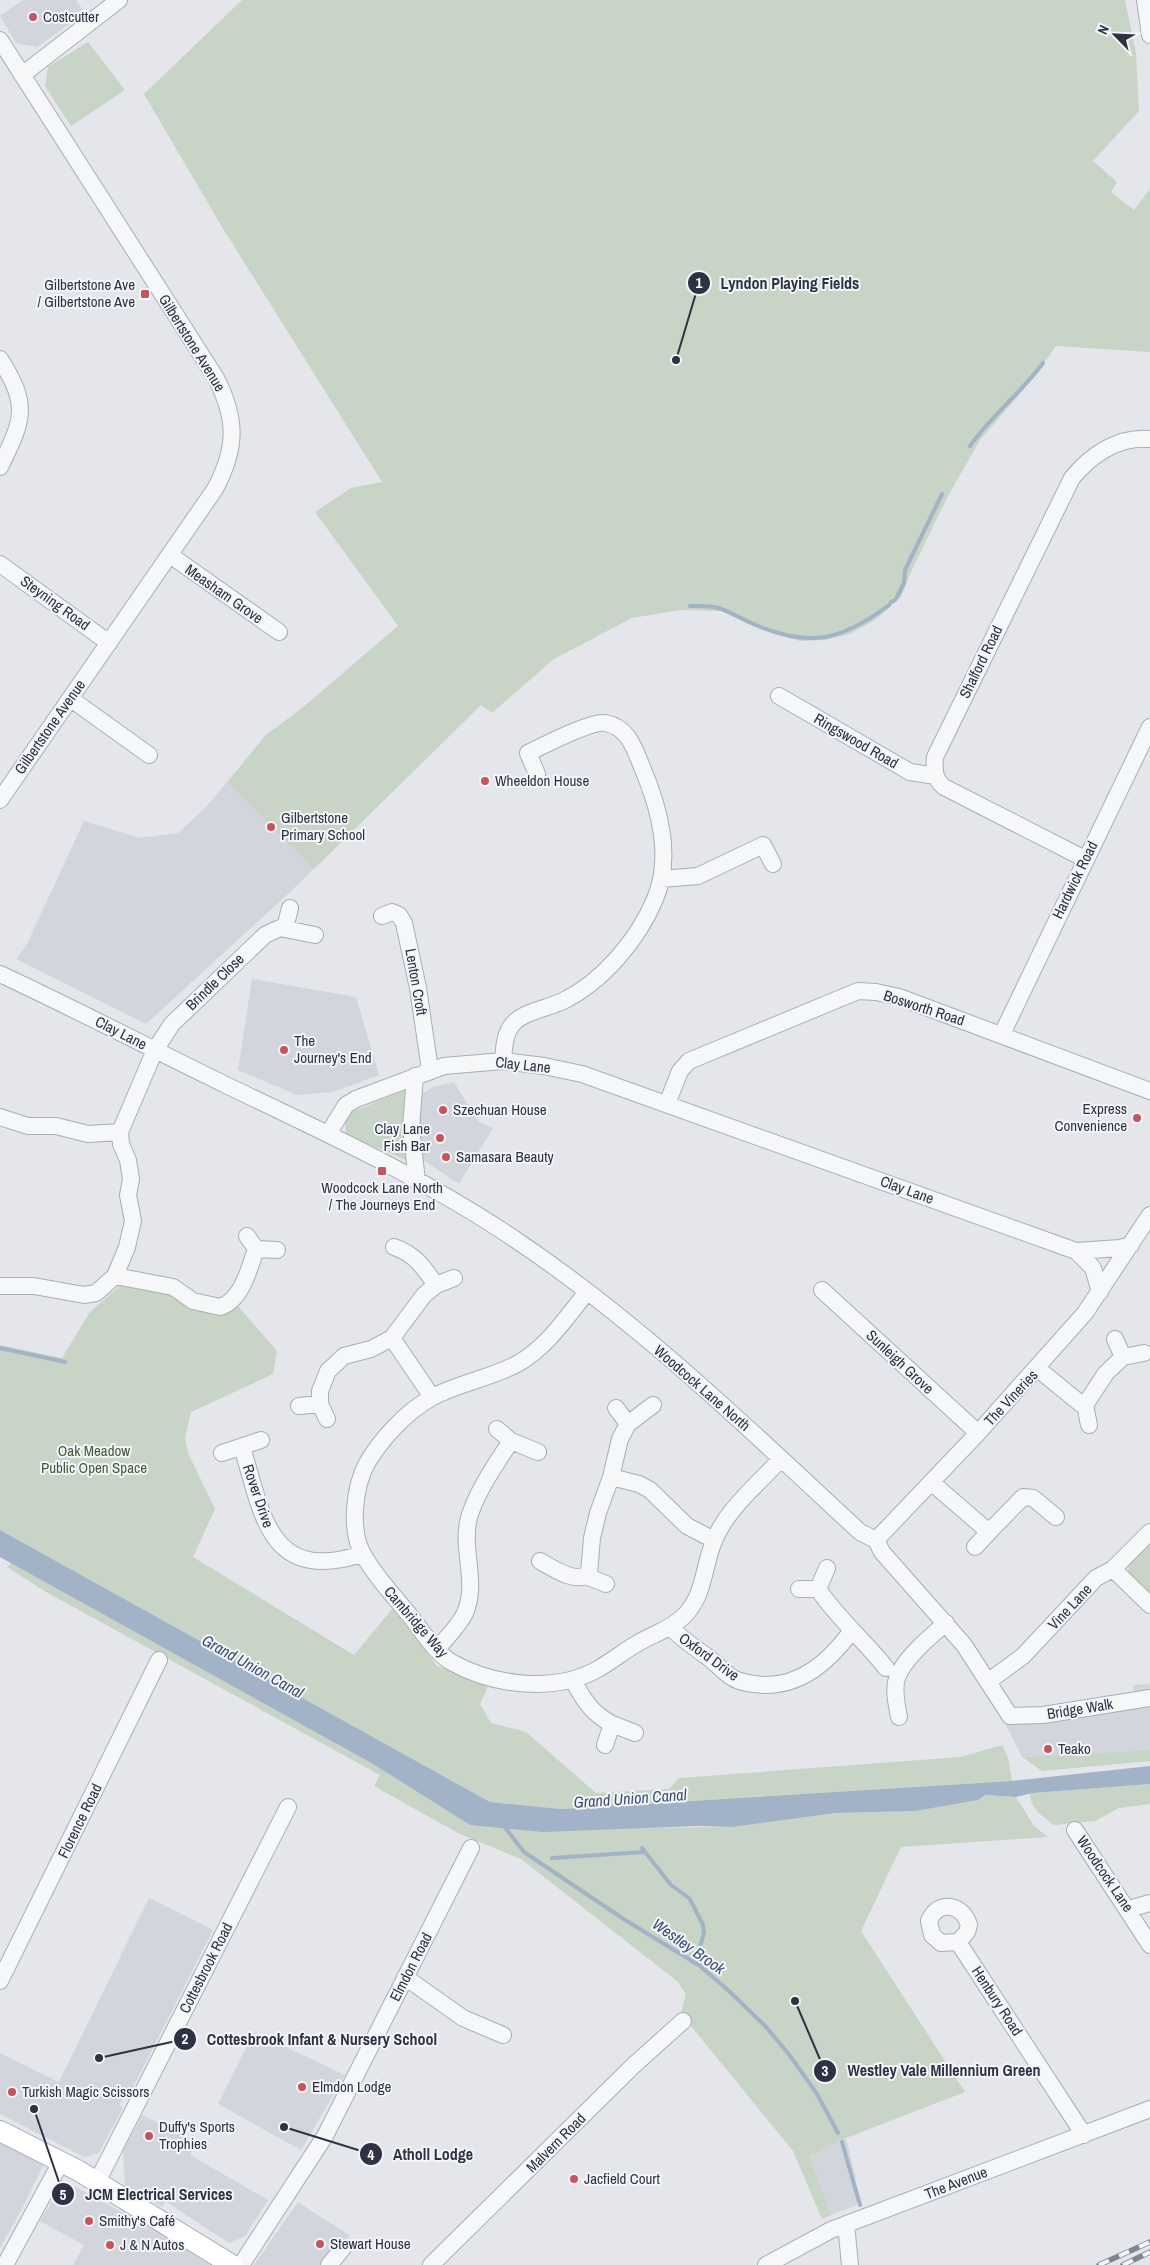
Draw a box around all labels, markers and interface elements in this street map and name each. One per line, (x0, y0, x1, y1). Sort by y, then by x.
place label: Costcutter (43, 6, 99, 27)
north arrow (1090, 10, 1140, 60)
marker: Costcutter (27, 11, 39, 23)
text: N (1093, 22, 1113, 37)
callout: Lyndon Playing Fields (686, 268, 870, 299)
text: 1 (696, 272, 703, 293)
text: Lyndon Playing Fields (721, 272, 859, 294)
place label: Gilbertstone Ave / Gilbertstone Ave (37, 274, 135, 312)
marker: Gilbertstone Ave / Gilbertstone Ave (139, 288, 151, 300)
street label: Gilbertstone Avenue (154, 290, 231, 396)
street label: Measham Grove (181, 559, 268, 628)
street label: Steyning Road (16, 570, 94, 635)
street label: Shalford Road (954, 622, 1007, 702)
street label: Gilbertstone Avenue (9, 675, 90, 778)
street label: Ringswood Road (810, 708, 902, 773)
place label: Wheeldon House (495, 770, 590, 791)
marker: Wheeldon House (479, 775, 491, 787)
place label: Gilbertstone Primary School (281, 807, 365, 845)
marker: Gilbertstone Primary School (265, 821, 277, 833)
street label: Hardwick Road (1047, 837, 1102, 922)
street label: Lenton Croft (400, 947, 433, 1018)
street label: Brindle Close (181, 948, 249, 1015)
street label: Bosworth Road (881, 985, 967, 1031)
street label: Clay Lane (92, 1011, 151, 1055)
place label: The Journey's End (294, 1030, 372, 1068)
marker: The Journey's End (278, 1044, 290, 1056)
street label: Clay Lane (494, 1051, 552, 1078)
place label: Express Convenience (1055, 1098, 1127, 1136)
place label: Szechuan House (453, 1099, 547, 1120)
marker: Szechuan House (437, 1104, 449, 1116)
marker: Express Convenience (1131, 1112, 1143, 1124)
place label: Clay Lane Fish Bar (375, 1118, 430, 1156)
marker: Clay Lane Fish Bar (434, 1132, 446, 1144)
place label: Samasara Beauty (456, 1146, 555, 1167)
marker: Samasara Beauty (440, 1151, 452, 1163)
marker: Woodcock Lane North / The Journeys End (376, 1165, 388, 1177)
street label: Clay Lane (878, 1170, 937, 1209)
place label: Woodcock Lane North / The Journeys End (321, 1177, 443, 1215)
street label: Sunleigh Grove (862, 1325, 939, 1399)
street label: Woodcock Lane North (650, 1340, 755, 1435)
street label: The Vineries (979, 1365, 1042, 1430)
park label: Oak Meadow Public Open Space (41, 1440, 147, 1478)
street label: Rover Drive (238, 1461, 279, 1530)
street label: Vine Lane (1043, 1579, 1096, 1634)
street label: Cambridge Way (379, 1581, 454, 1663)
street label: Oxford Drive (675, 1628, 744, 1686)
water label: Grand Union Canal (198, 1629, 309, 1704)
street label: Bridge Walk (1045, 1693, 1115, 1724)
place label: Teako (1058, 1738, 1091, 1759)
marker: Teako (1042, 1743, 1054, 1755)
street label: Florence Road (52, 1780, 107, 1862)
water label: Grand Union Canal (573, 1783, 688, 1813)
street label: Woodcock Lane (1072, 1831, 1139, 1916)
water label: Westley Brook (648, 1913, 730, 1979)
street label: Cottesbrook Road (174, 1919, 237, 2017)
street label: Elmdon Road (384, 1929, 437, 2005)
street label: Henbury Road (967, 1962, 1028, 2040)
callout: Cottesbrook Infant & Nursery School (172, 2024, 447, 2055)
text: 2 (182, 2028, 189, 2049)
text: Cottesbrook Infant & Nursery School (207, 2028, 437, 2050)
callout: Westley Vale Millennium Green (813, 2055, 1051, 2086)
text: Westley Vale Millennium Green (847, 2059, 1041, 2081)
text: 3 (822, 2060, 829, 2081)
place label: Elmdon Lodge (312, 2076, 391, 2097)
place label: Turkish Magic Scissors (22, 2081, 149, 2102)
marker: Elmdon Lodge (296, 2081, 308, 2093)
marker: Turkish Magic Scissors (6, 2086, 18, 2098)
street label: Malvern Road (521, 2108, 590, 2177)
place label: Duffy's Sports Trophies (159, 2116, 235, 2154)
marker: Duffy's Sports Trophies (143, 2130, 155, 2142)
callout: Atholl Lodge (358, 2139, 483, 2170)
text: Atholl Lodge (393, 2143, 473, 2165)
text: 4 (368, 2144, 375, 2165)
street label: The Avenue (922, 2161, 990, 2204)
place label: Jacfield Court (584, 2168, 660, 2189)
marker: Jacfield Court (568, 2173, 580, 2185)
callout: JCM Electrical Services (51, 2179, 243, 2210)
text: JCM Electrical Services (85, 2183, 233, 2205)
text: 5 (60, 2184, 67, 2205)
place label: Smithy's Café (99, 2210, 175, 2231)
marker: Smithy's Café (83, 2215, 95, 2227)
place label: Stewart House (330, 2233, 411, 2254)
place label: J & N Autos (120, 2234, 184, 2255)
marker: Stewart House (314, 2238, 326, 2250)
marker: J & N Autos (104, 2239, 116, 2251)

